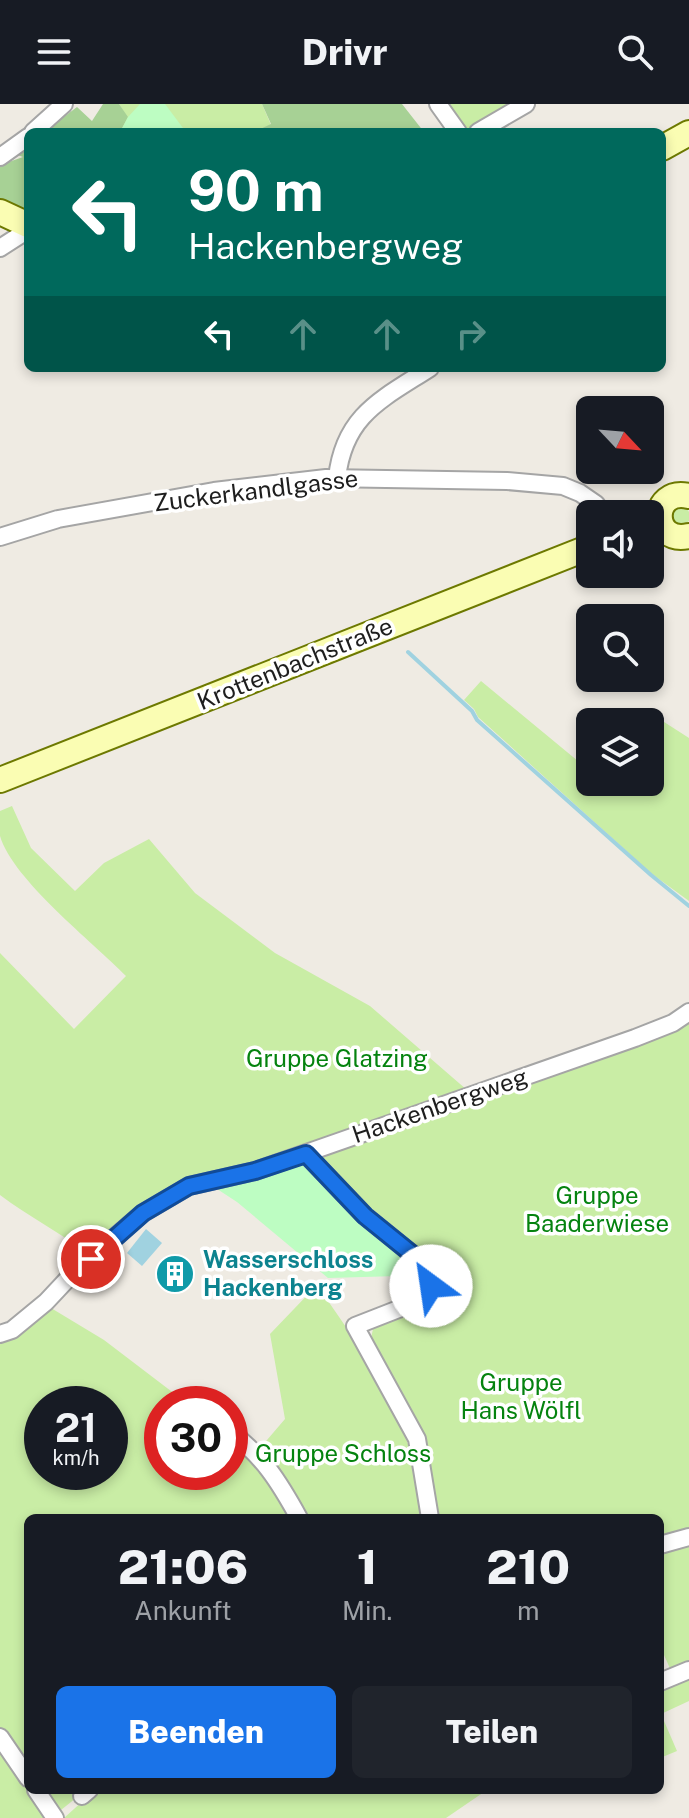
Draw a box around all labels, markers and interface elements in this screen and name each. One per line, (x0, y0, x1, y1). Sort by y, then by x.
icon: menu (32, 30, 76, 74)
icon: search (613, 30, 657, 74)
text: Drivr (302, 31, 387, 73)
text: 90 m (188, 158, 324, 224)
icon: left (56, 160, 160, 264)
text: Hackenbergweg (188, 225, 463, 267)
icon: left (197, 312, 241, 356)
icon: ahead (281, 312, 325, 356)
icon: ahead (365, 312, 409, 356)
icon: right (449, 312, 493, 356)
north arrow (576, 396, 664, 484)
map controls (576, 396, 664, 796)
street label: Zuckerkandlgasse (152, 464, 360, 516)
button: sound (576, 500, 664, 588)
button: search (576, 604, 664, 692)
street label: Krottenbachstraße (193, 611, 396, 715)
button: layers (576, 708, 664, 796)
park label: Gruppe Glatzing (246, 1044, 428, 1072)
street label: Hackenbergweg (348, 1062, 531, 1148)
park label: Gruppe Baaderwiese (525, 1181, 669, 1237)
pin (57, 1225, 125, 1293)
icon: arrive (69, 1237, 113, 1281)
position arrow (389, 1244, 473, 1328)
place label: Wasserschloss Hackenberg (203, 1245, 373, 1301)
building icon: Wasserschloss Hackenberg (154, 1253, 196, 1295)
park label: Gruppe Hans Wölfl (460, 1368, 582, 1424)
speed limit sign: 30 (144, 1386, 248, 1490)
text: 21 (55, 1404, 97, 1451)
park label: Gruppe Schloss (255, 1439, 431, 1467)
text: km/h (52, 1446, 100, 1470)
text: 21:06 (118, 1538, 248, 1595)
text: 1 (357, 1538, 378, 1595)
text: 210 (486, 1538, 570, 1595)
text: Ankunft (134, 1595, 232, 1626)
text: Min. (342, 1595, 392, 1626)
text: m (517, 1595, 539, 1626)
button: Beenden (56, 1686, 336, 1778)
button: Teilen (352, 1686, 632, 1778)

